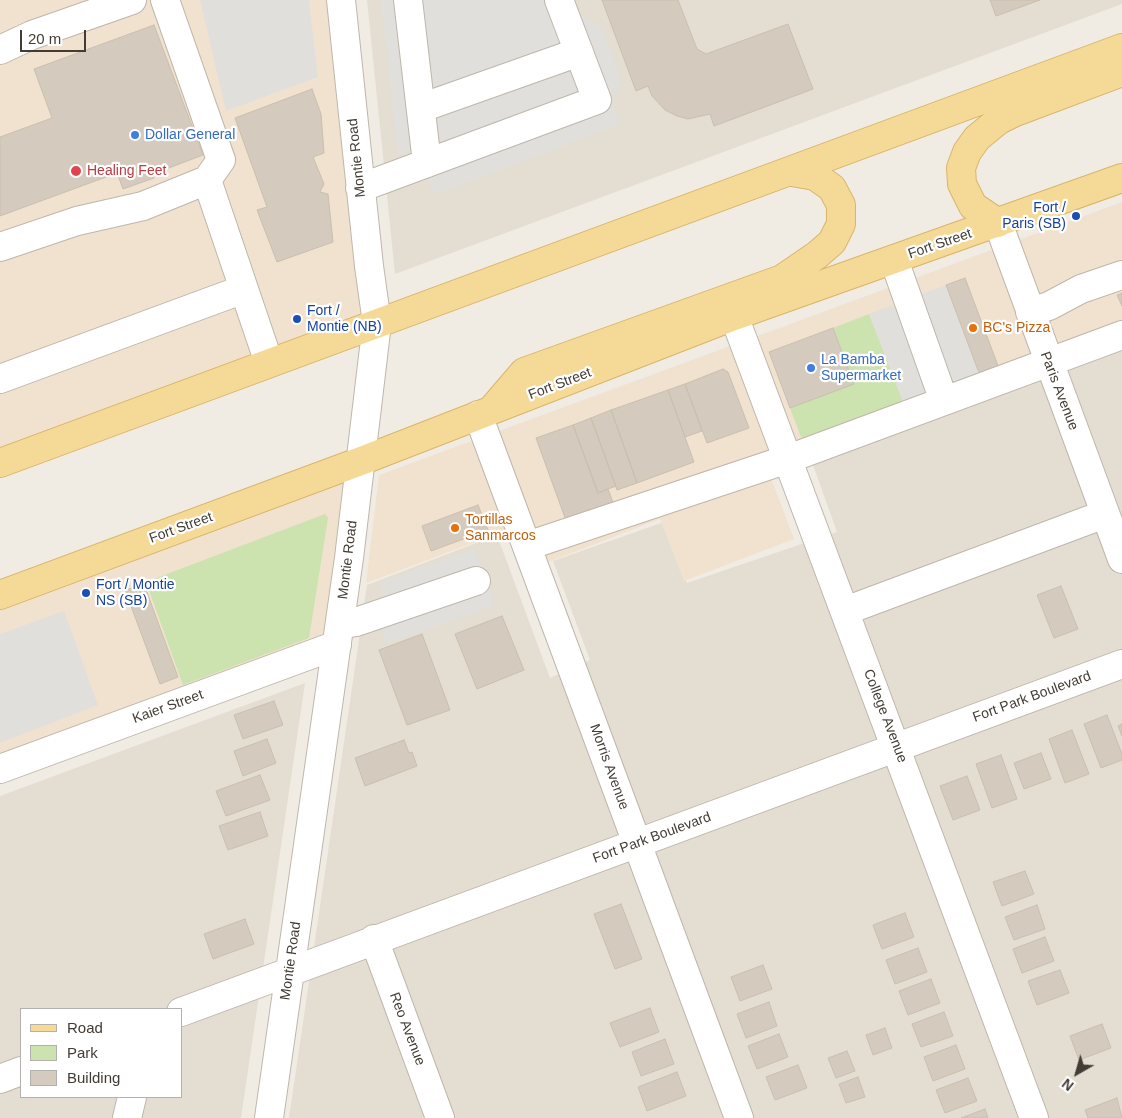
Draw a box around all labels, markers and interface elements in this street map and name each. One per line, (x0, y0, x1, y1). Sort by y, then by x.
scale bar (22, 20, 89, 52)
text: 20 m (28, 30, 61, 47)
street label: Montie Road (344, 118, 370, 198)
place label: Dollar General (145, 127, 235, 143)
marker: Dollar General (129, 129, 141, 141)
place label: Healing Feet (87, 163, 166, 179)
marker: Healing Feet (69, 164, 83, 178)
place label: Fort / Paris (SB) (1002, 200, 1066, 232)
marker: Fort / Paris (SB) (1070, 210, 1082, 222)
street label: Fort Street (906, 225, 974, 263)
place label: Fort / Montie (NB) (307, 303, 382, 336)
marker: Fort / Montie (NB) (291, 313, 303, 325)
place label: BC's Pizza (983, 320, 1050, 336)
marker: BC's Pizza (967, 322, 979, 334)
street label: Paris Avenue (1036, 349, 1082, 433)
place label: La Bamba Supermarket (821, 352, 901, 384)
marker: La Bamba Supermarket (805, 362, 817, 374)
street label: Fort Street (526, 364, 594, 404)
street label: Fort Street (147, 509, 215, 547)
place label: Tortillas Sanmarcos (465, 512, 536, 544)
street label: Montie Road (335, 520, 361, 600)
marker: Tortillas Sanmarcos (449, 522, 461, 534)
place label: Fort / Montie NS (SB) (96, 577, 175, 610)
marker: Fort / Montie NS (SB) (80, 587, 92, 599)
street label: College Avenue (859, 667, 911, 765)
street label: Fort Park Boulevard (971, 668, 1093, 726)
street label: Kaier Street (130, 686, 206, 728)
street label: Morris Avenue (586, 722, 632, 812)
street label: Fort Park Boulevard (591, 809, 713, 867)
street label: Montie Road (277, 921, 305, 1001)
street label: Reo Avenue (385, 990, 429, 1068)
legend (20, 1008, 182, 1098)
text: Road (67, 1019, 103, 1036)
text: Park (67, 1044, 98, 1061)
north arrow (1052, 1048, 1102, 1098)
text: Building (67, 1069, 120, 1086)
text: N (1059, 1075, 1077, 1094)

